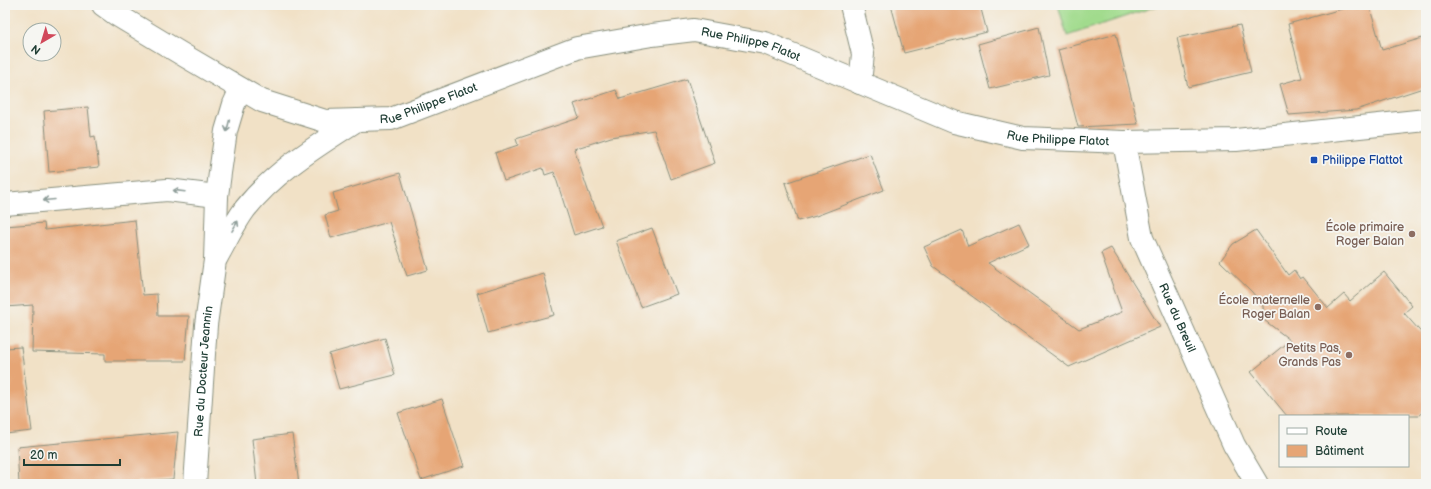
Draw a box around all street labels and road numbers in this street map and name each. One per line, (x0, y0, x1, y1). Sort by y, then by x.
street label: Rue Philippe Flatot (700, 24, 803, 65)
street label: Rue Philippe Flatot (380, 79, 479, 127)
street label: Rue Philippe Flatot (1005, 127, 1110, 149)
street label: Rue du Breuil (1156, 281, 1199, 355)
street label: Rue du Docteur Jeannin (191, 305, 216, 437)

